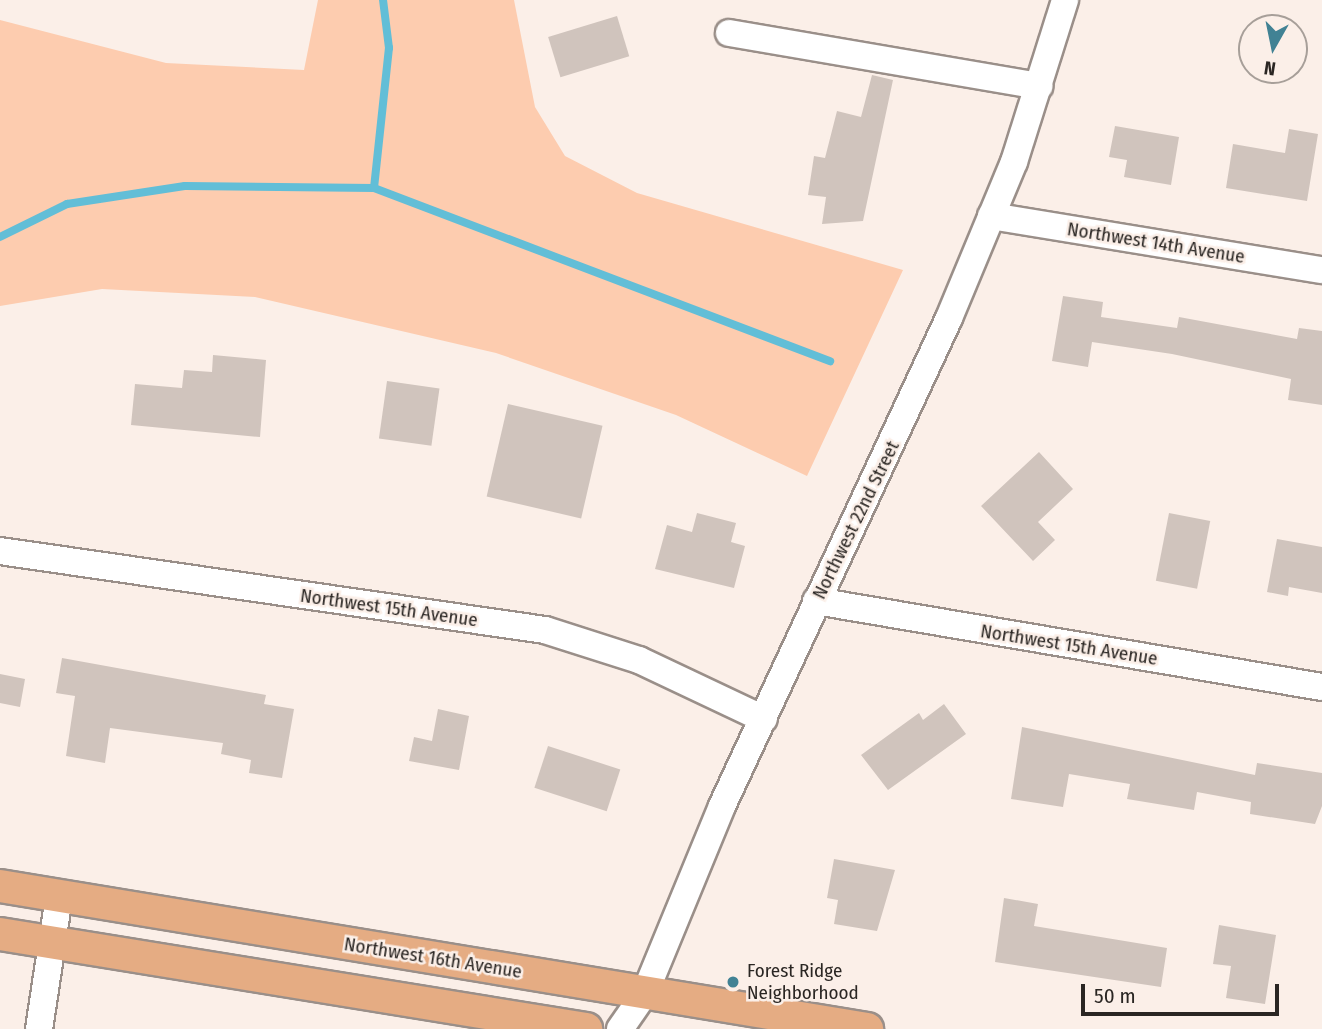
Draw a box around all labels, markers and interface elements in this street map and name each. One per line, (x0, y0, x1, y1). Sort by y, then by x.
north arrow (1238, 14, 1308, 84)
text: N (1263, 56, 1277, 81)
street label: Northwest 14th Avenue (1066, 218, 1246, 268)
street label: Northwest 22nd Street (808, 437, 904, 603)
street label: Northwest 15th Avenue (299, 584, 479, 632)
street label: Northwest 15th Avenue (979, 620, 1159, 670)
street label: Northwest 16th Avenue (343, 933, 523, 983)
place label: Forest Ridge Neighborhood (747, 960, 859, 1004)
scale bar (1084, 970, 1282, 1014)
marker: Forest Ridge Neighborhood (725, 974, 741, 990)
text: 50 m (1094, 983, 1136, 1009)

